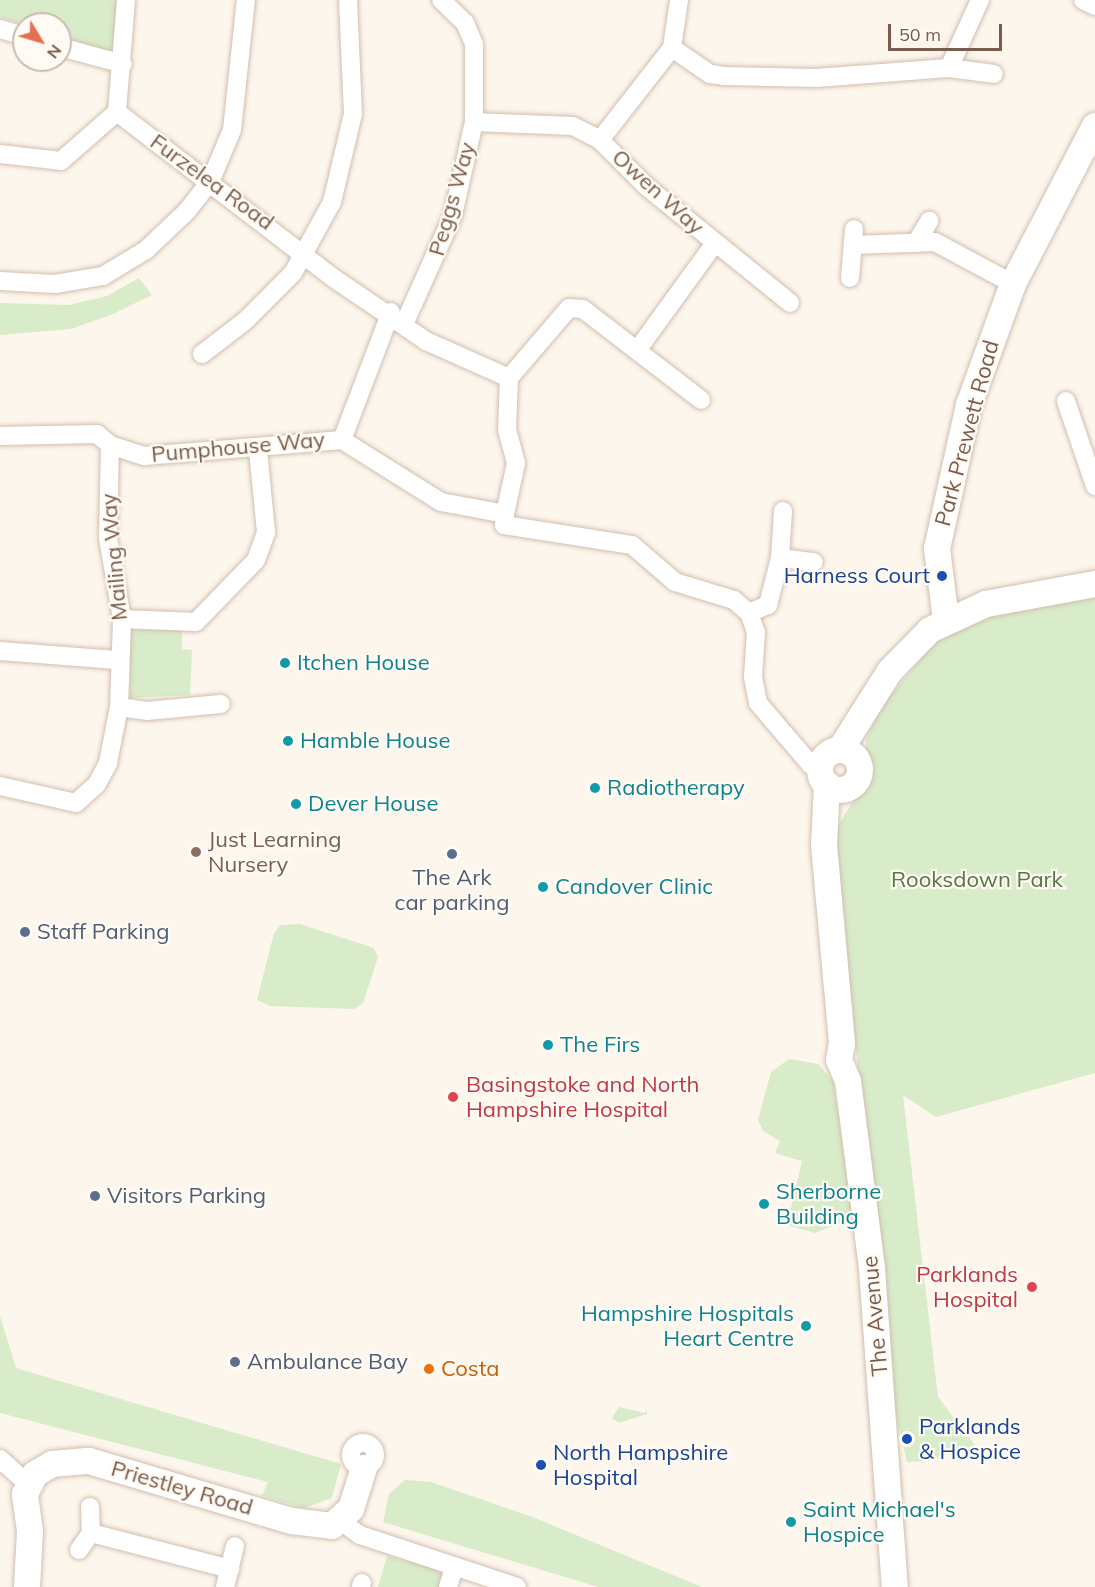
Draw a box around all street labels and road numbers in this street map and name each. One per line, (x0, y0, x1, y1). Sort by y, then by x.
street label: Furzelea Road (145, 128, 279, 236)
street label: Peggs Way (423, 139, 481, 259)
street label: Owen Way (607, 144, 709, 240)
street label: Park Prewett Road (929, 337, 1005, 529)
street label: Pumphouse Way (150, 426, 326, 468)
street label: Mailing Way (95, 492, 133, 622)
street label: The Avenue (857, 1255, 893, 1377)
street label: Priestley Road (108, 1455, 256, 1521)

